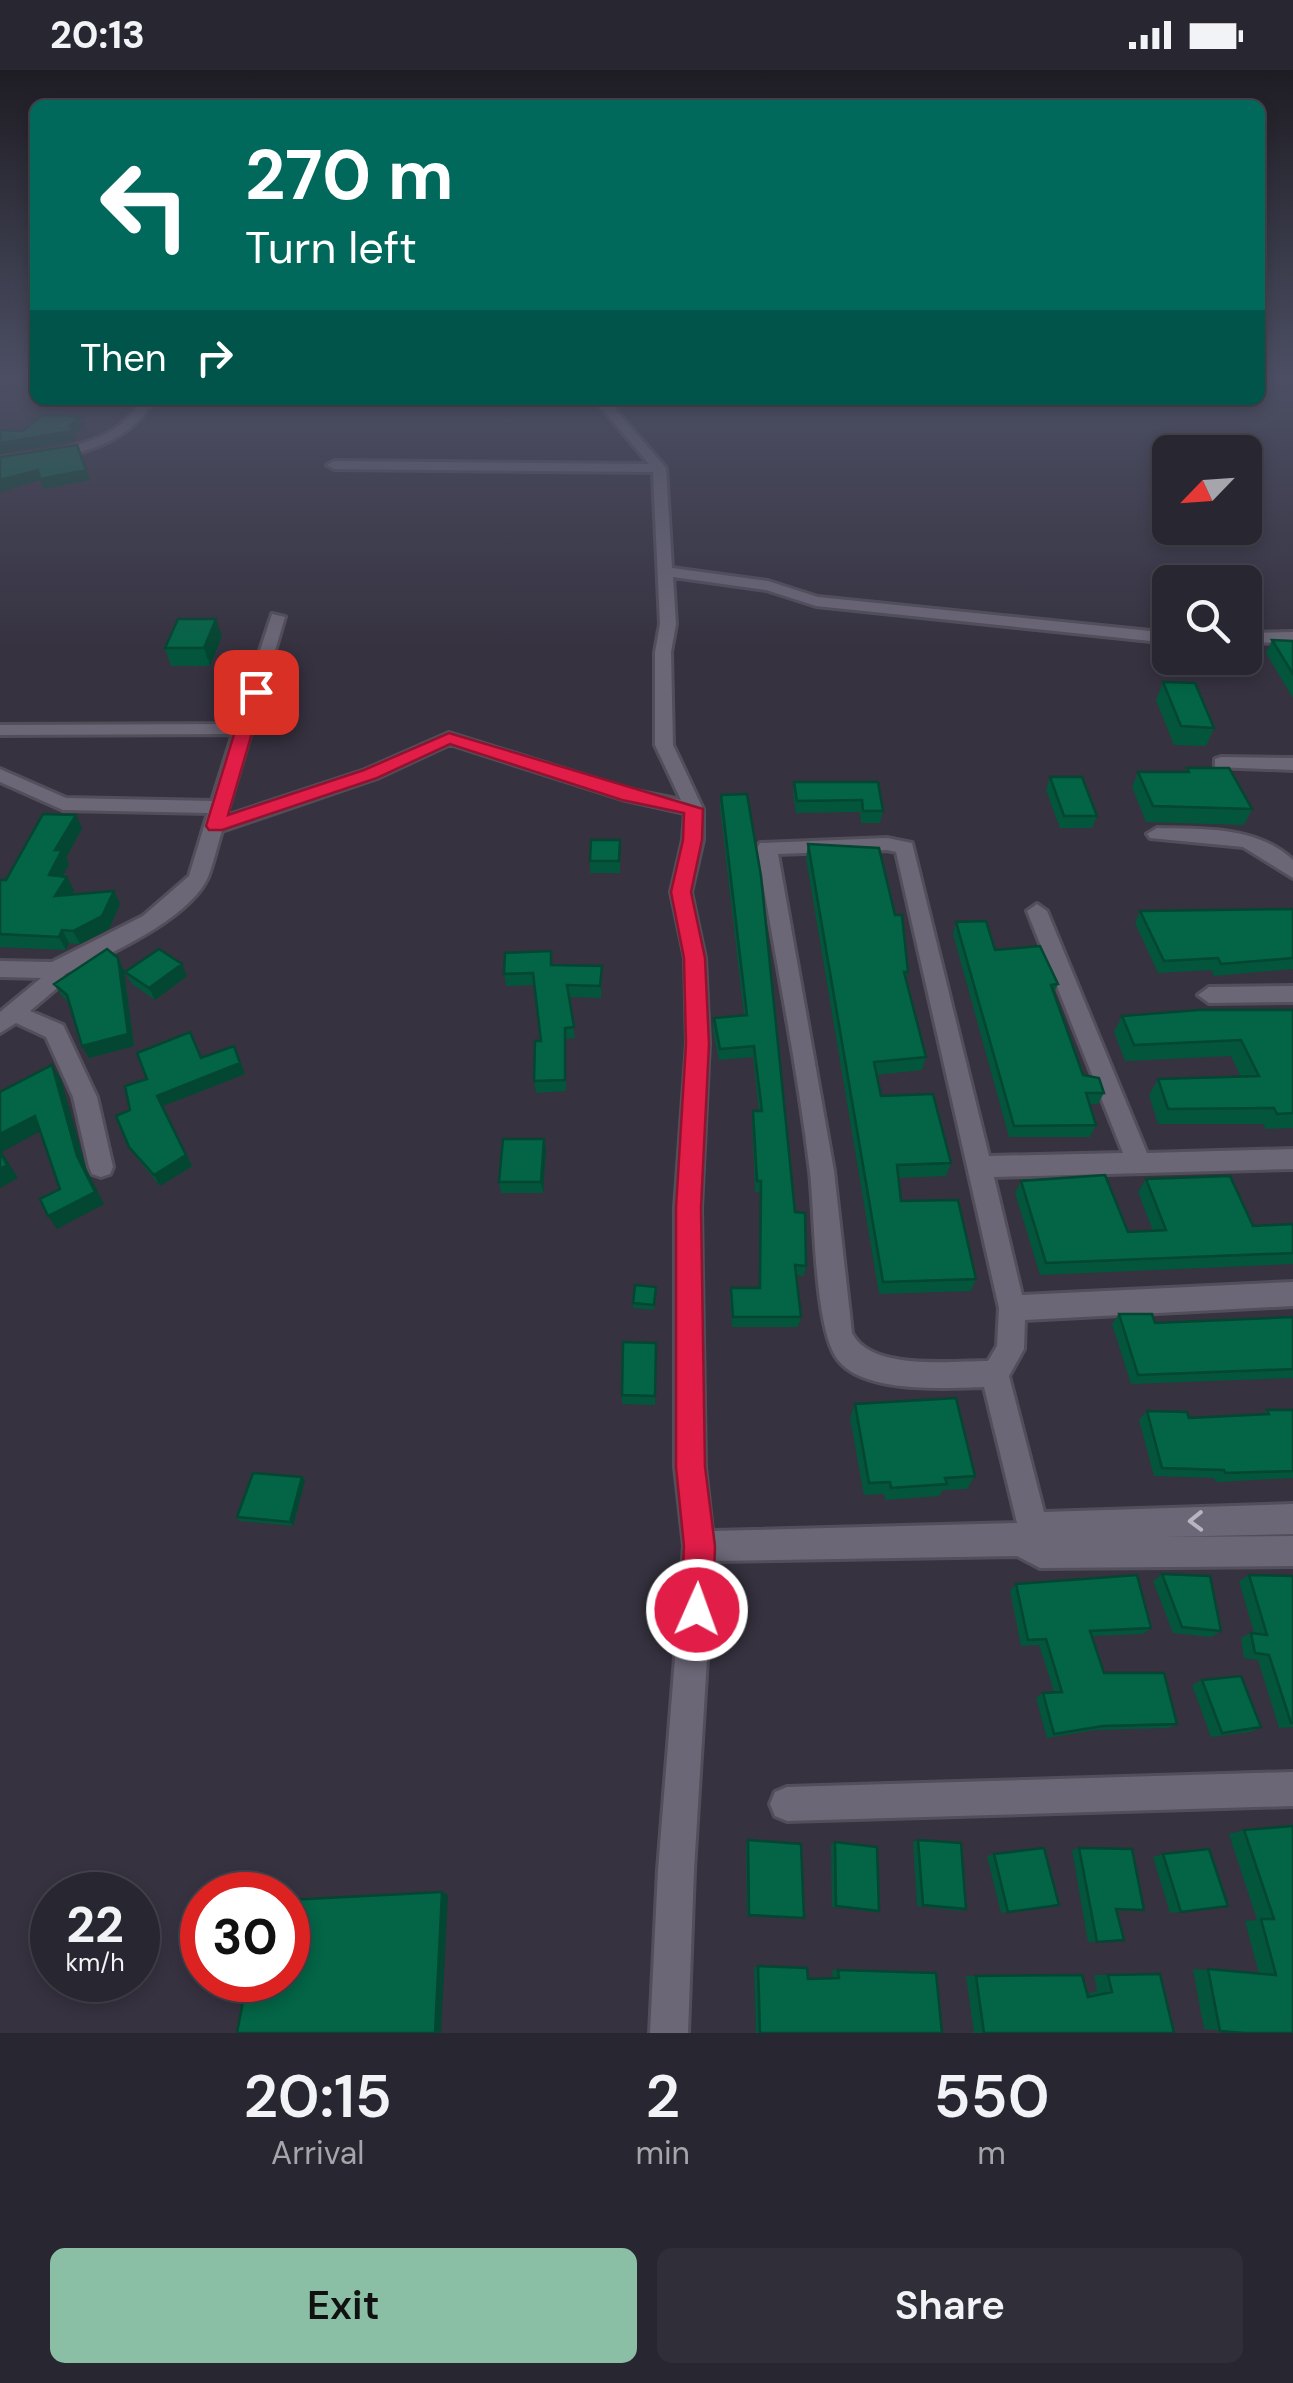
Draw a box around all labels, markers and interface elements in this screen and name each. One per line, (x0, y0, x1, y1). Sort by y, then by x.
text: 20:13 (50, 10, 145, 60)
text: 270 m (245, 130, 454, 221)
icon: left (80, 140, 210, 270)
text: Turn left (245, 218, 417, 277)
icon: right (187, 330, 242, 385)
text: Then (80, 333, 167, 383)
north arrow (1152, 435, 1262, 545)
map controls (1152, 435, 1262, 675)
button: search (1152, 565, 1262, 675)
pin (214, 650, 299, 735)
icon: arrive (229, 665, 284, 720)
one-way arrow (1187, 1510, 1202, 1532)
position arrow (645, 1558, 749, 1662)
speed limit sign: 30 (180, 1872, 310, 2002)
text: 22 (66, 1892, 124, 1958)
text: km/h (65, 1946, 125, 1979)
text: 20:15 (243, 2057, 392, 2136)
text: 2 (645, 2057, 680, 2136)
text: 550 (933, 2057, 1050, 2136)
text: Arrival (271, 2132, 364, 2174)
text: min (635, 2132, 690, 2174)
text: m (977, 2132, 1006, 2174)
button: Exit (50, 2248, 637, 2363)
button: Share (657, 2248, 1243, 2363)

